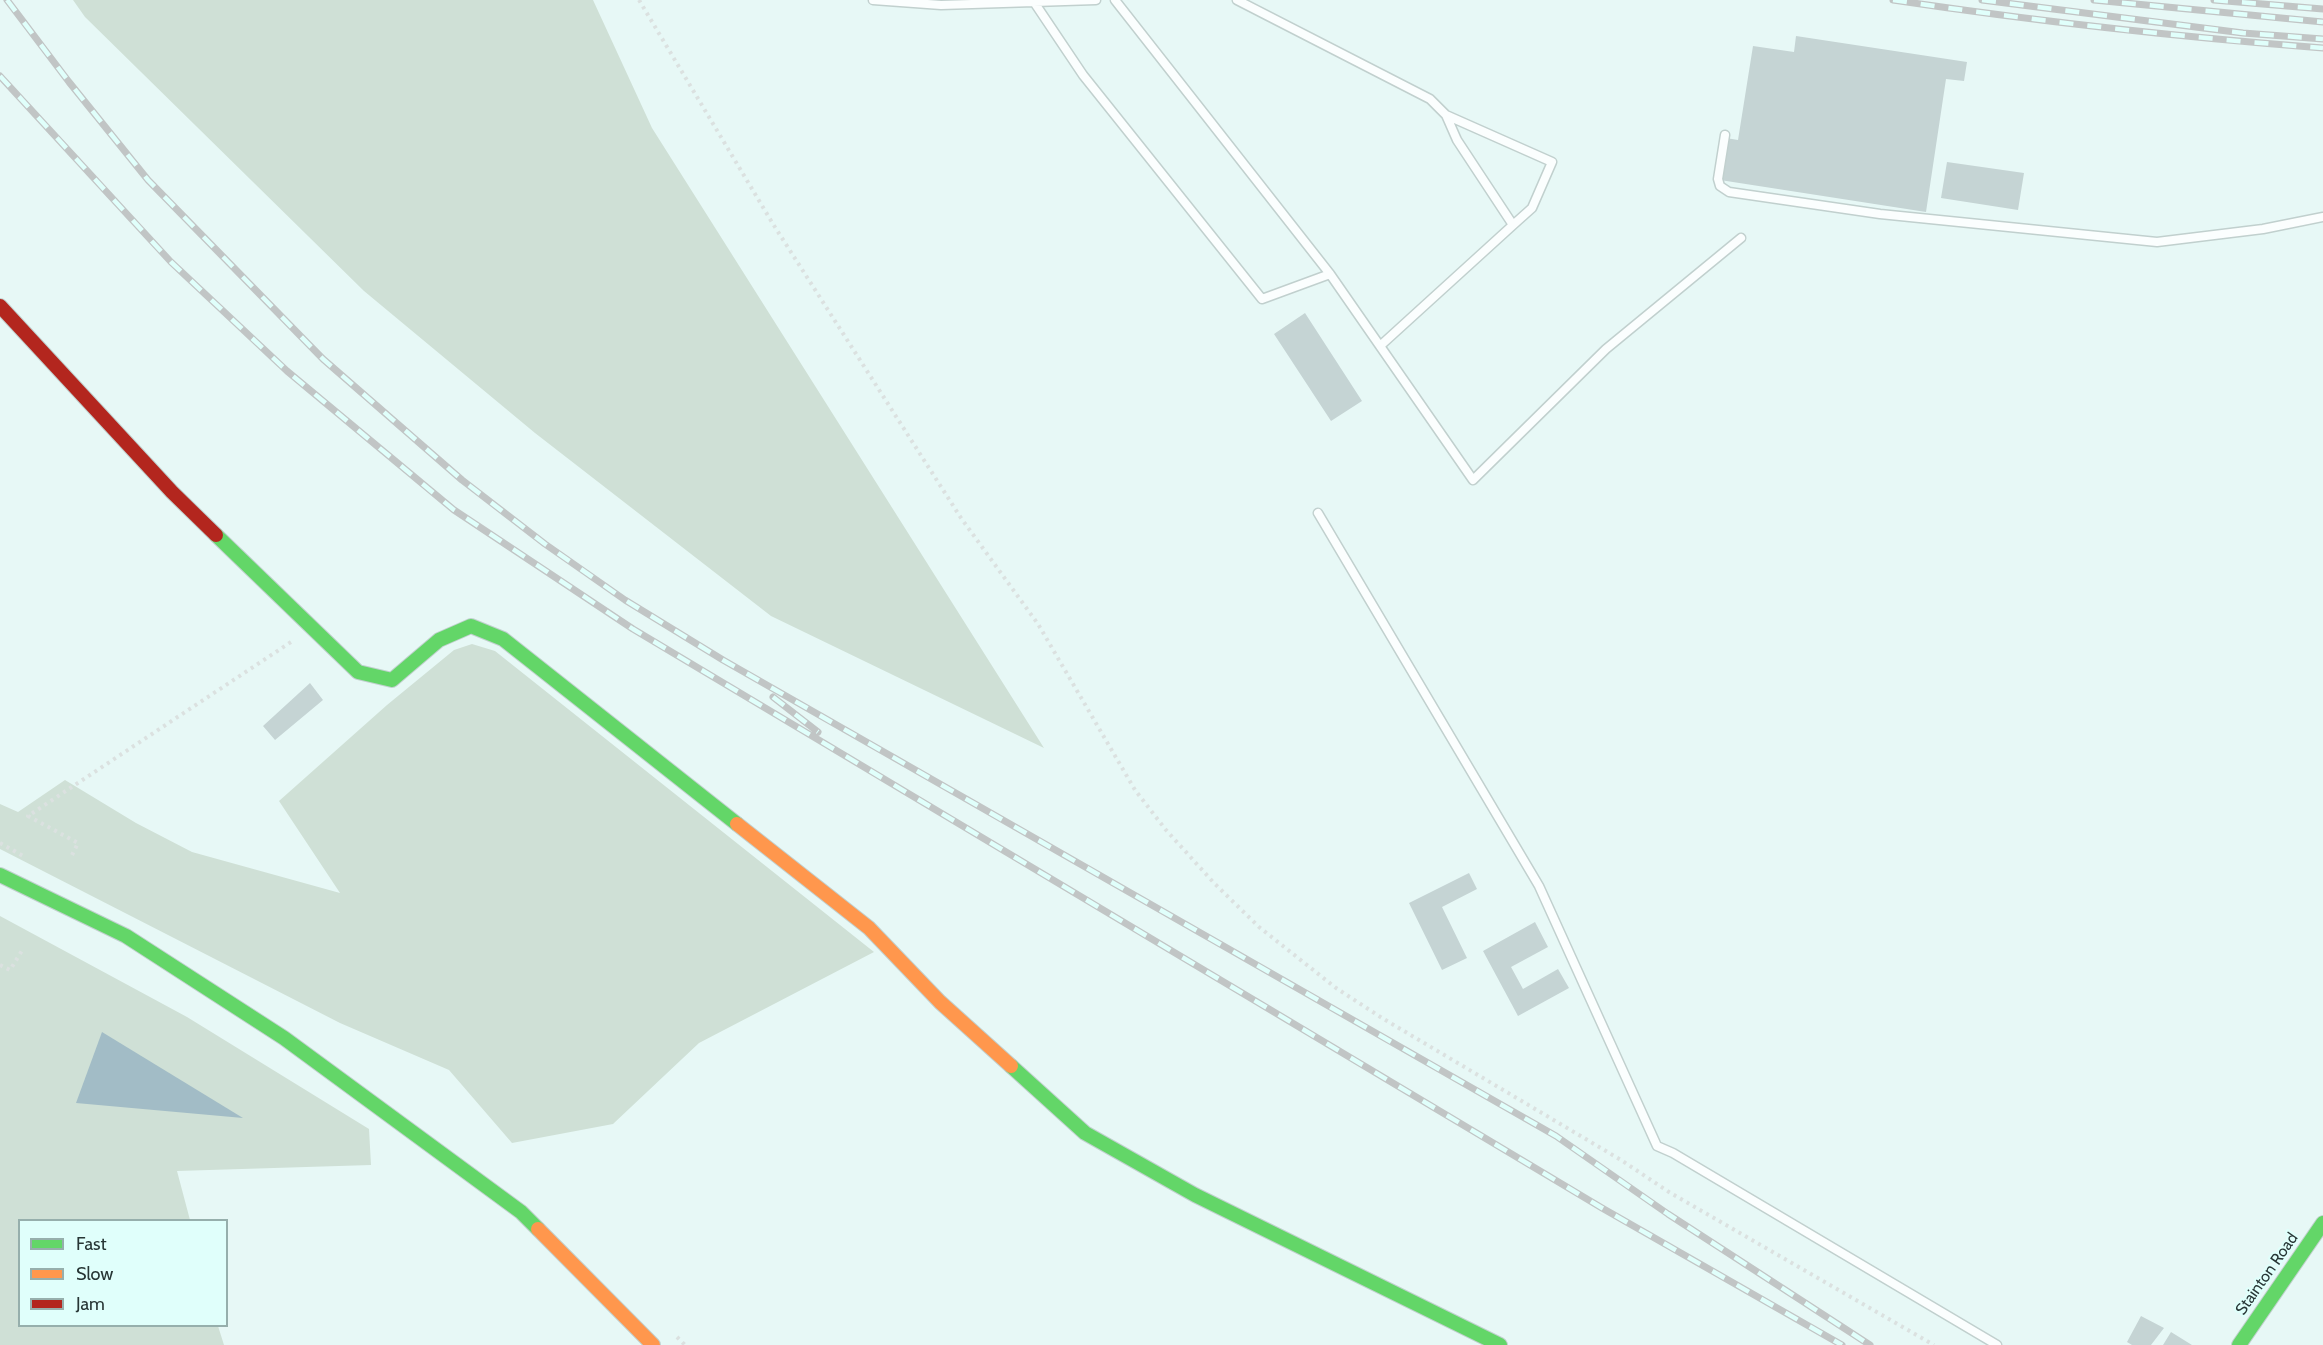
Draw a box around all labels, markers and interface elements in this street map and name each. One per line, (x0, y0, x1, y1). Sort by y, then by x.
legend (18, 1219, 228, 1327)
street label: Stainton Road (2232, 1229, 2302, 1319)
text: Fast (76, 1233, 107, 1255)
text: Slow (76, 1263, 113, 1285)
text: Jam (76, 1293, 105, 1315)

